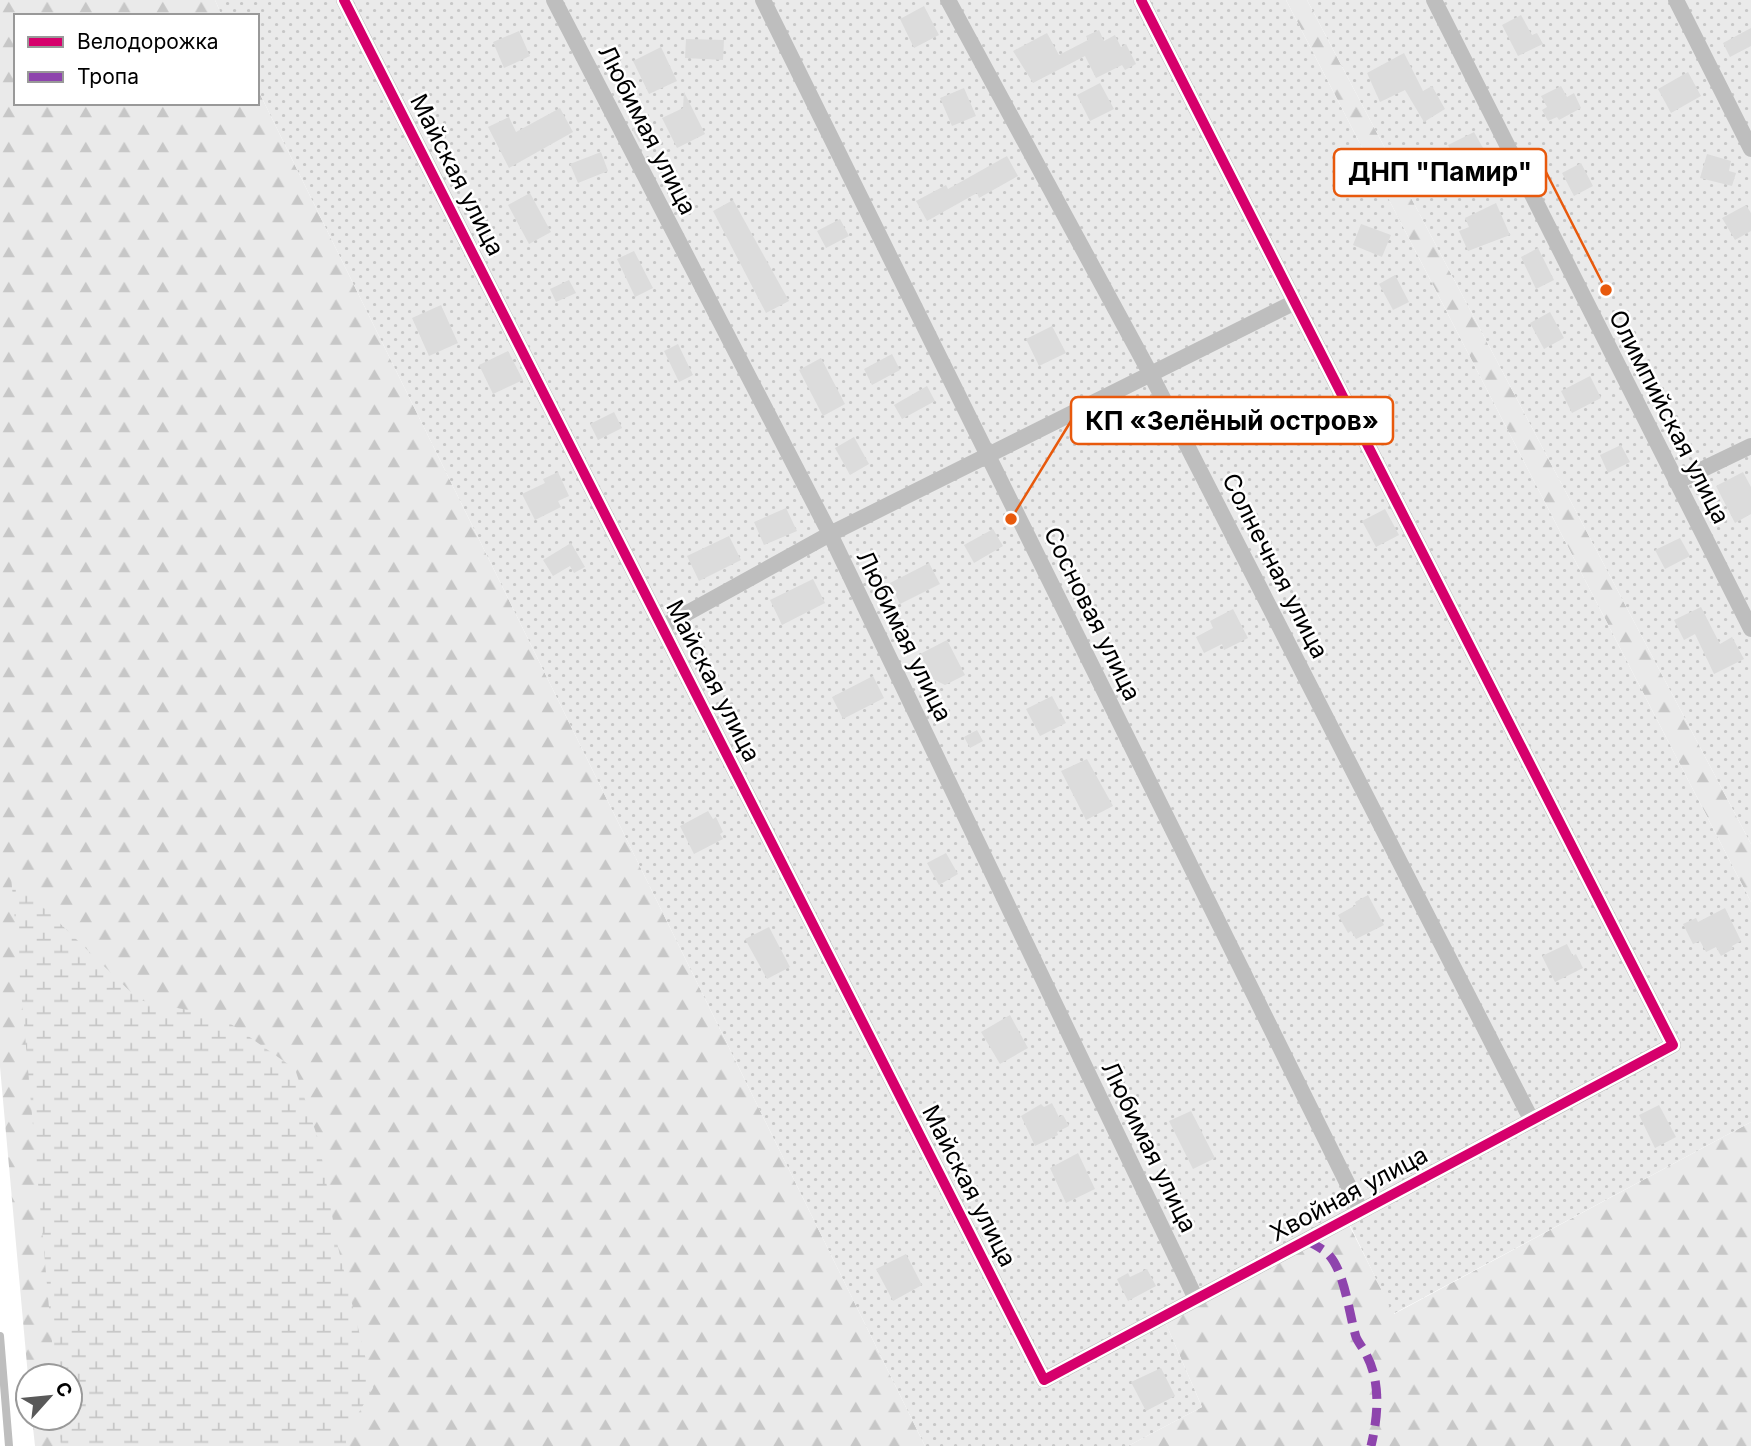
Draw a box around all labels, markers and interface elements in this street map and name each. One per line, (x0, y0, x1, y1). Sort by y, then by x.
legend (14, 14, 259, 105)
text: Велодорожка (77, 29, 219, 54)
street label: Любимая улица (592, 40, 703, 220)
text: Тропа (77, 64, 139, 89)
street label: Майская улица (404, 89, 511, 261)
callout: ДНП "Памир" (1334, 149, 1546, 196)
text: ДНП "Памир" (1348, 156, 1532, 187)
street label: Олимпийская улица (1603, 305, 1736, 528)
callout: КП «Зелёный остров» (1071, 397, 1393, 444)
text: КП «Зелёный остров» (1085, 405, 1379, 436)
street label: Солнечная улица (1216, 468, 1335, 663)
street label: Сосновая улица (1038, 522, 1147, 705)
street label: Любимая улица (850, 545, 958, 726)
street label: Майская улица (660, 595, 767, 767)
street label: Любимая улица (1095, 1056, 1203, 1237)
street label: Майская улица (916, 1100, 1023, 1272)
street label: Хвойная улица (1265, 1140, 1433, 1247)
north arrow (14, 1362, 84, 1432)
text: С (50, 1378, 77, 1401)

